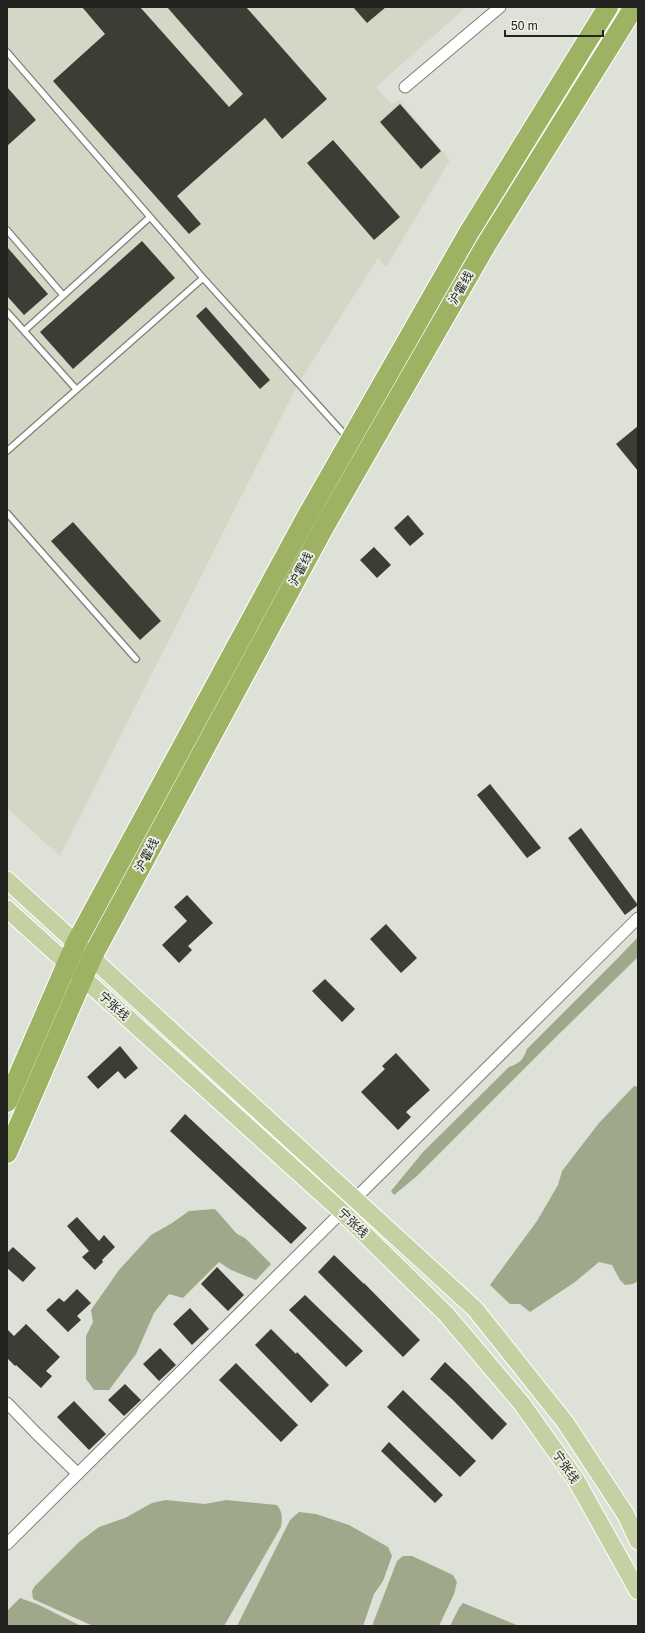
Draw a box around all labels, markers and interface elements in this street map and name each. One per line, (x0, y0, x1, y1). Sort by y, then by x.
scale bar (505, 12, 603, 38)
text: 50 m (511, 19, 538, 33)
street label: 沪霍线 (446, 269, 476, 307)
street label: 沪霍线 (286, 550, 316, 588)
street label: 沪霍线 (132, 836, 162, 874)
street label: 宁张线 (96, 989, 132, 1023)
street label: 宁张线 (335, 1205, 371, 1241)
street label: 宁张线 (550, 1448, 582, 1486)

